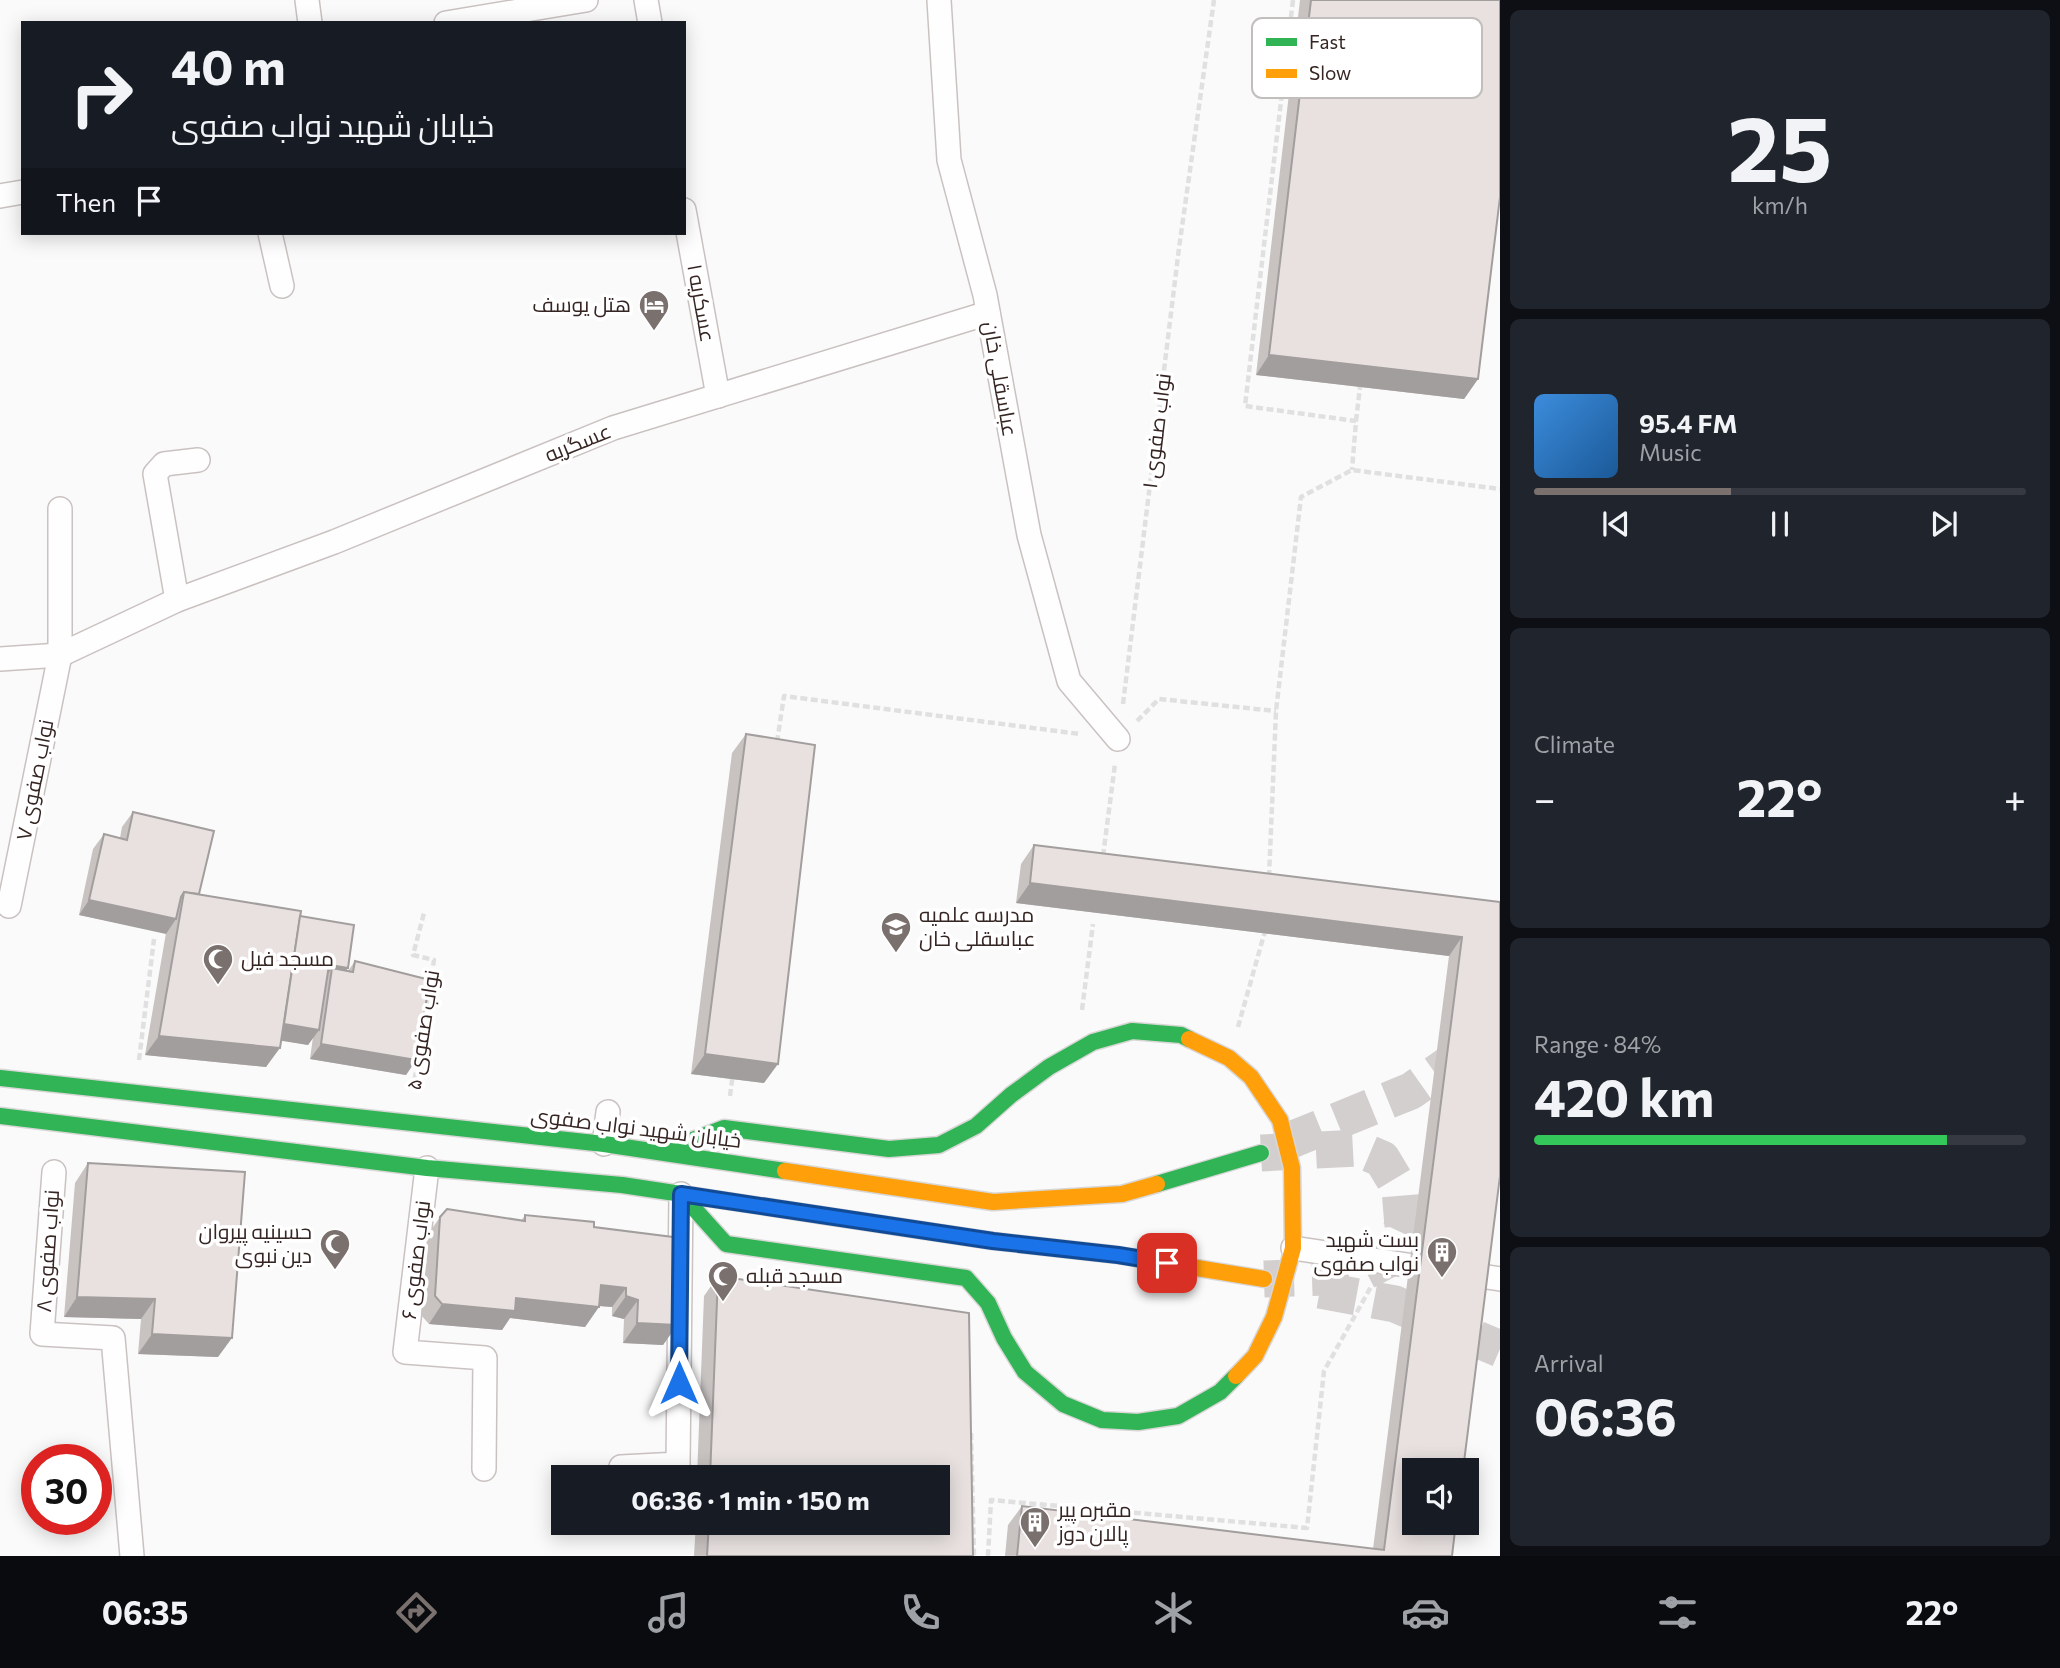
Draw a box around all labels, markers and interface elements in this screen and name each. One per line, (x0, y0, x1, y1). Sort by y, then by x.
legend (1252, 18, 1482, 98)
text: Fast (1309, 30, 1346, 53)
text: 40 m (171, 35, 286, 95)
icon: right (56, 49, 147, 140)
text: Slow (1309, 61, 1351, 84)
text: 25 (1728, 89, 1832, 201)
text: خیابان شهید نواب صفوی (171, 104, 494, 144)
icon: arrive (130, 182, 168, 220)
text: Then (56, 186, 116, 217)
text: km/h (1752, 191, 1808, 219)
street label: عسکریه ۱ (682, 262, 722, 344)
hotel icon: هتل یوسف (637, 288, 671, 332)
place label: هتل یوسف (532, 291, 631, 318)
street label: عباسقلی خان (977, 319, 1024, 439)
street label: نواب صفوی ۱ (1136, 372, 1177, 490)
text: 95.4 FM (1639, 407, 1738, 438)
street label: عسگریه (541, 417, 615, 467)
text: Music (1639, 438, 1702, 466)
icon: previous (1597, 505, 1635, 543)
icon: pause (1761, 505, 1799, 543)
icon: next (1925, 505, 1963, 543)
street label: نواب صفوی ۷ (10, 717, 59, 843)
text: Climate (1534, 730, 1615, 758)
text: 22° (1737, 764, 1822, 828)
text: − (1534, 774, 1556, 821)
text: + (2004, 774, 2026, 821)
place label: مدرسه علمیه عباسقلی خان (919, 901, 1035, 952)
school or university icon: مدرسه علمیه عباسقلی خان (879, 910, 913, 954)
mosque icon: مسجد فیل (201, 942, 235, 986)
place label: مسجد فیل (241, 945, 334, 972)
street label: نواب صفوی ۵ (400, 968, 445, 1092)
text: Range · 84% (1534, 1030, 1661, 1058)
text: 420 km (1534, 1064, 1714, 1128)
street label: خیابان شهید نواب صفوی (529, 1101, 743, 1154)
street label: نواب صفوی ۸ (30, 1189, 65, 1313)
street label: نواب صفوی ۶ (395, 1199, 436, 1321)
place label: حسینیه پیروان دین نبوی (198, 1218, 312, 1269)
place label: بست شهید نواب صفوی (1313, 1226, 1419, 1277)
mosque icon: حسینیه پیروان دین نبوی (318, 1227, 352, 1271)
pin (1137, 1233, 1197, 1293)
building icon: بست شهید نواب صفوی (1425, 1235, 1459, 1279)
icon: arrive (1148, 1244, 1186, 1282)
mosque icon: مسجد قبله (706, 1259, 740, 1303)
place label: مسجد قبله (746, 1262, 843, 1287)
position arrow (642, 1346, 716, 1420)
text: Arrival (1534, 1349, 1604, 1377)
text: 06:36 (1534, 1383, 1677, 1447)
speed limit sign: 30 (21, 1444, 112, 1535)
map controls (1402, 1458, 1479, 1535)
button: sound (1402, 1458, 1479, 1535)
text: 06:36 · 1 min · 150 m (631, 1484, 870, 1515)
place label: مقبره پیر پالان دوز (1057, 1496, 1132, 1548)
building icon: مقبره پیر پالان دوز (1018, 1505, 1052, 1549)
icon: directions (392, 1588, 441, 1637)
icon: music (644, 1588, 693, 1637)
icon: phone (896, 1588, 945, 1637)
icon: climate (1149, 1588, 1198, 1637)
icon: car (1401, 1588, 1450, 1637)
icon: filters (1653, 1588, 1702, 1637)
text: 06:35 (102, 1592, 188, 1632)
text: 22° (1906, 1592, 1958, 1632)

